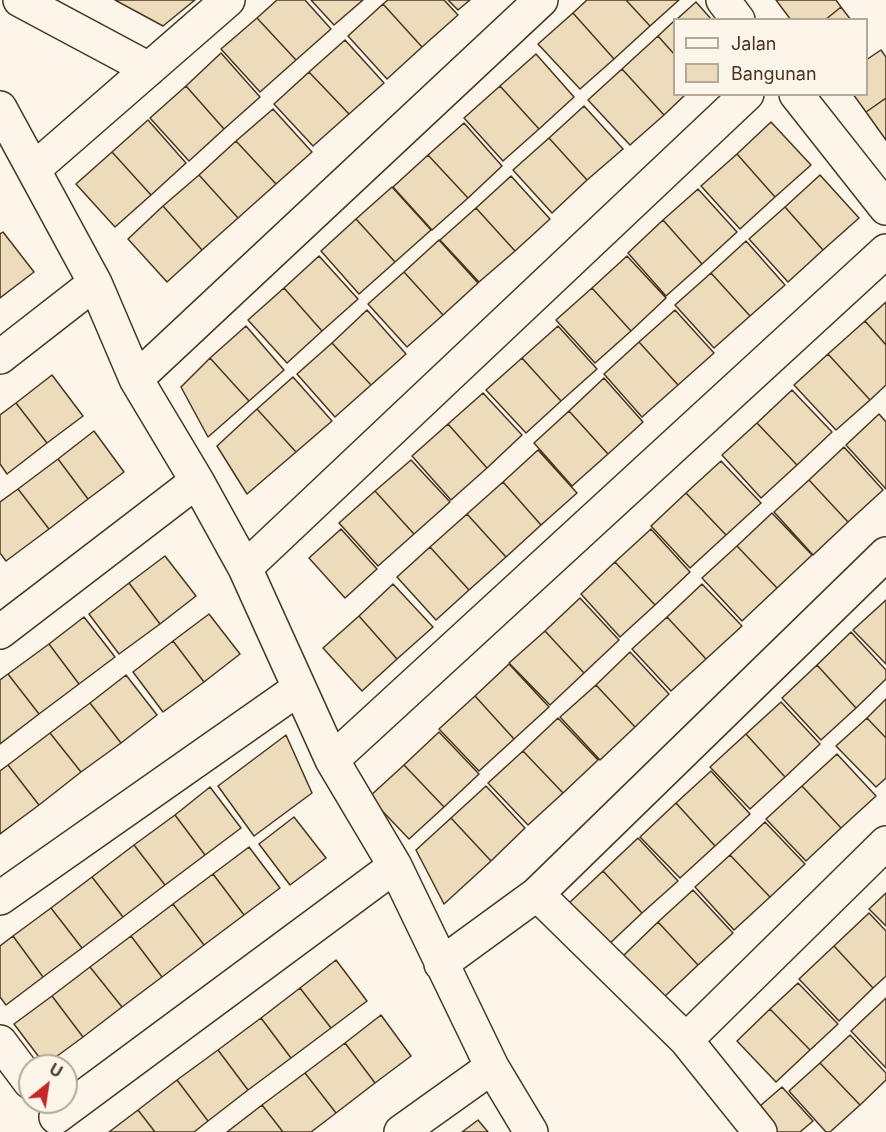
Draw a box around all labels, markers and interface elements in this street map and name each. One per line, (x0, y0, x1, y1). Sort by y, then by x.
legend (673, 18, 868, 96)
text: Jalan (731, 33, 776, 54)
text: Bangunan (731, 63, 817, 84)
north arrow (18, 1054, 78, 1114)
text: U (46, 1059, 66, 1082)

